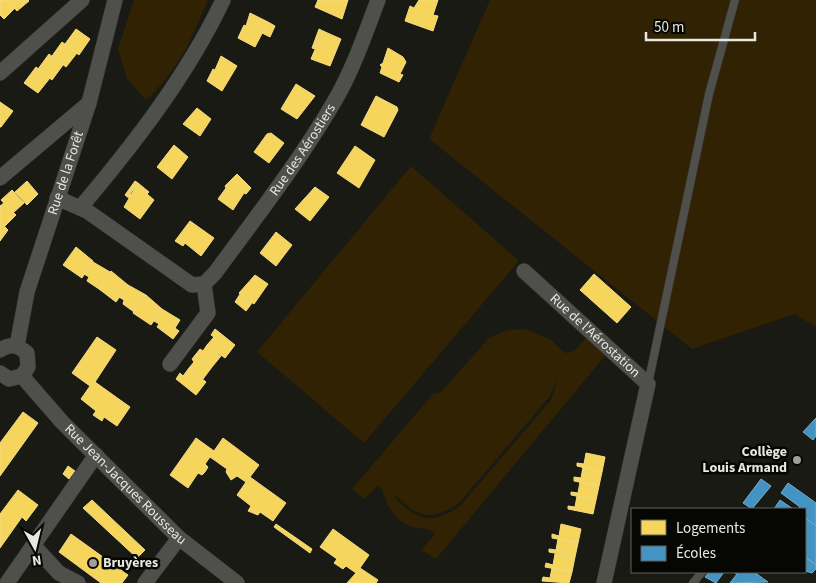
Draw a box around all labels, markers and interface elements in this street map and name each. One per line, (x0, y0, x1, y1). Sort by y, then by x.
scale bar (646, 10, 755, 42)
text: 50 m (654, 17, 684, 38)
street label: Rue des Aérostiers (265, 100, 341, 200)
street label: Rue de la Forêt (43, 128, 89, 218)
street label: Rue de l'Aérostation (545, 289, 645, 382)
street label: Rue Jean-Jacques Rousseau (60, 420, 190, 550)
place label: Collège Louis Armand (702, 442, 787, 478)
marker: Collège Louis Armand (791, 454, 803, 466)
legend (631, 508, 806, 573)
text: Logements (676, 518, 745, 539)
north arrow (10, 523, 60, 573)
text: Écoles (676, 543, 716, 564)
text: N (31, 549, 43, 570)
place label: Bruyères (103, 553, 158, 573)
marker: Bruyères (87, 557, 99, 569)

